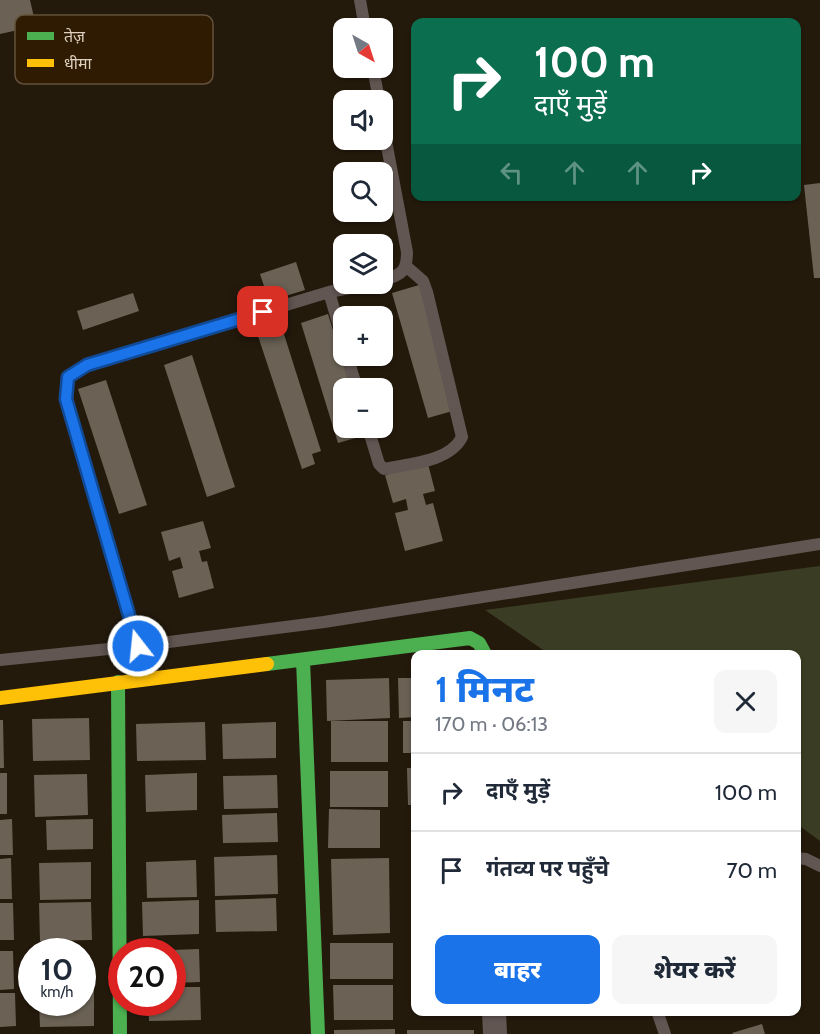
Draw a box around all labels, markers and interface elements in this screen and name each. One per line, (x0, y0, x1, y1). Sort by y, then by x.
legend (15, 15, 213, 84)
north arrow (333, 18, 393, 78)
map controls (333, 18, 393, 438)
text: तेज़ (64, 27, 86, 46)
text: 100 m (534, 36, 655, 88)
icon: right (435, 42, 513, 120)
text: धीमा (64, 54, 93, 73)
text: दाएँ मुड़ें (534, 88, 607, 121)
button: sound (333, 90, 393, 150)
icon: left (495, 156, 528, 189)
icon: ahead (558, 156, 591, 189)
icon: ahead (621, 156, 654, 189)
icon: right (684, 156, 717, 189)
button: search (333, 162, 393, 222)
button: layers (333, 234, 393, 294)
pin (237, 286, 288, 337)
icon: arrive (246, 295, 279, 328)
button: + (333, 306, 393, 366)
button: − (333, 378, 393, 438)
position arrow (106, 614, 170, 678)
text: 1 मिनट (435, 667, 534, 711)
button: close (714, 670, 777, 733)
text: 170 m · 06:13 (435, 712, 548, 736)
icon: right (435, 776, 468, 809)
text: दाएँ मुड़ें (486, 777, 550, 804)
text: 100 m (715, 779, 777, 806)
icon: arrive (435, 854, 468, 887)
text: गंतव्य पर पहुँचे (486, 855, 609, 882)
text: 70 m (727, 857, 777, 884)
button: बाहर (435, 935, 600, 1004)
button: शेयर करें (612, 935, 777, 1004)
speed limit sign: 20 (108, 938, 186, 1016)
text: 10 (41, 951, 73, 988)
text: km/h (41, 983, 73, 1001)

